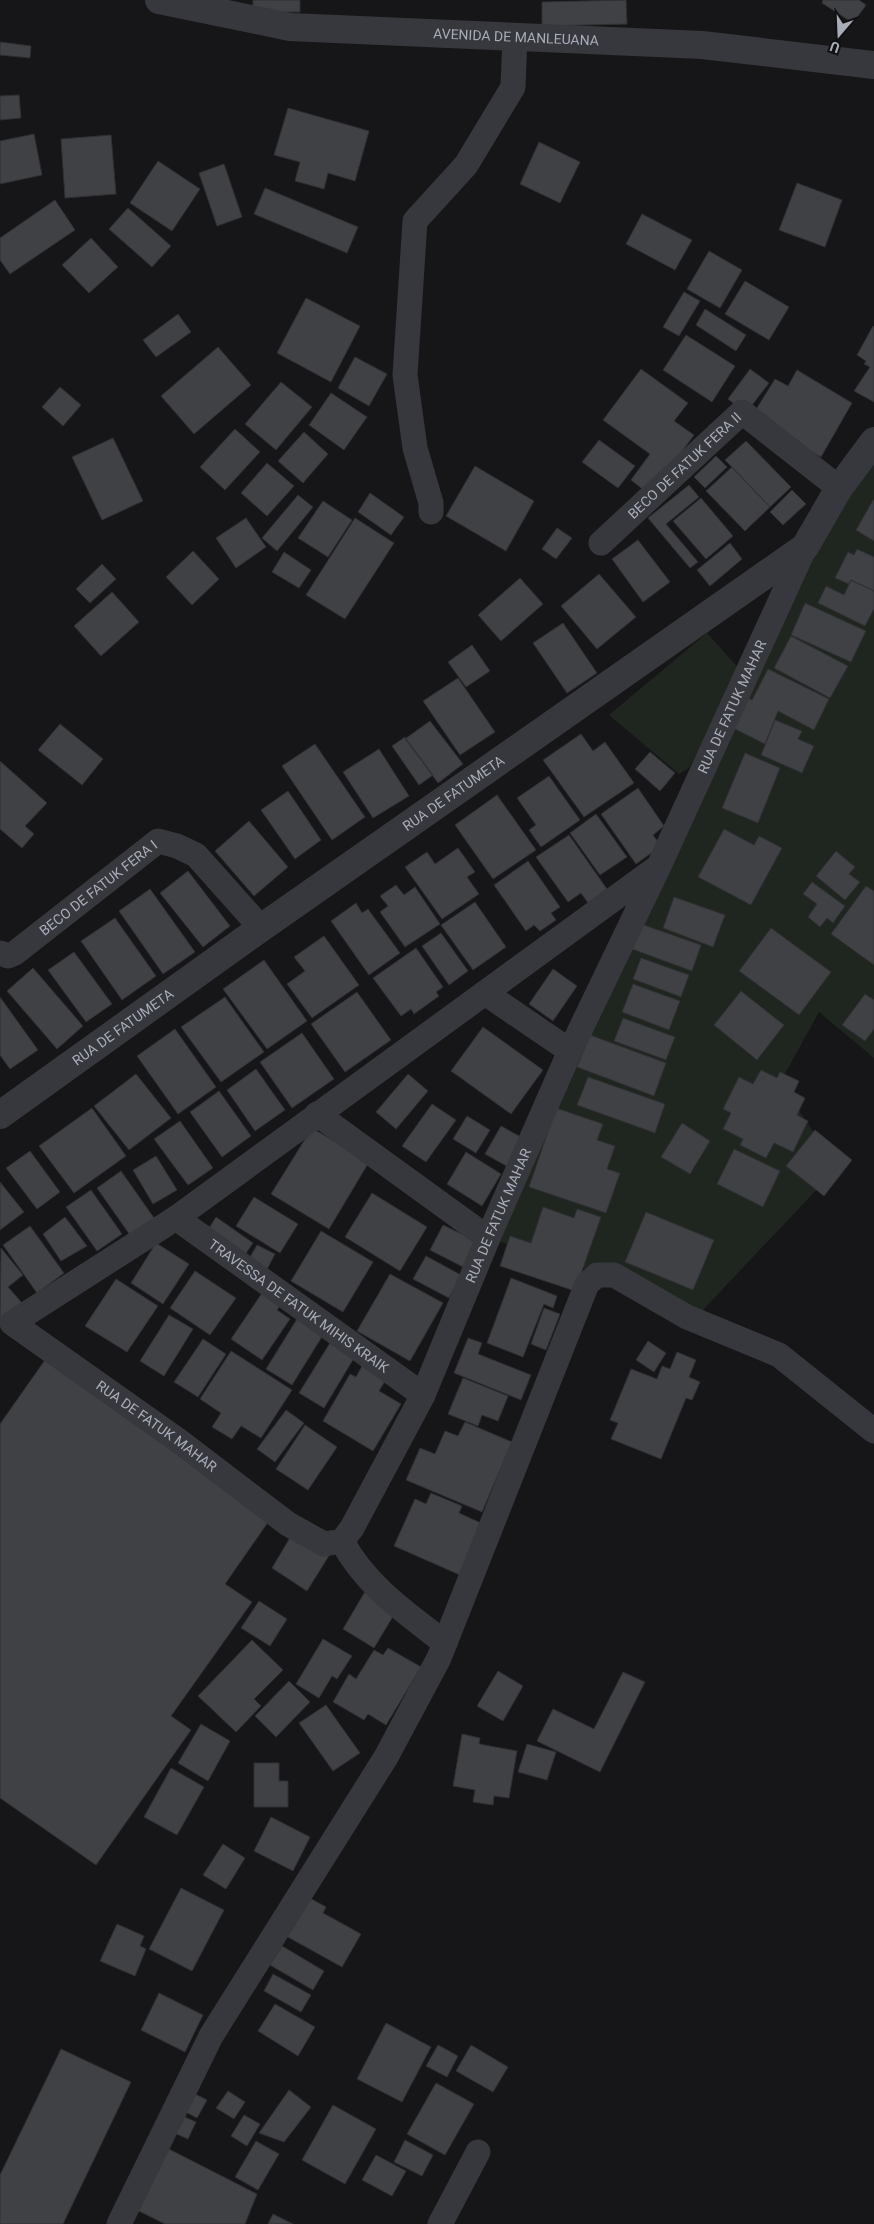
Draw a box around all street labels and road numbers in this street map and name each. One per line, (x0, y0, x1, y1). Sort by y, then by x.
street label: AVENIDA DE MANLEUANA (433, 25, 599, 48)
street label: BECO DE FATUK FERA II (625, 409, 744, 522)
street label: RUA DE FATUK MAHAR (694, 637, 769, 776)
street label: RUA DE FATUMETA (400, 752, 507, 834)
street label: BECO DE FATUK FERA I (36, 837, 160, 939)
street label: RUA DE FATUMETA (69, 985, 176, 1069)
street label: RUA DE FATUK MAHAR (462, 1146, 534, 1285)
street label: TRAVESSA DE FATUK MIHIS KRAIK (206, 1236, 392, 1376)
street label: RUA DE FATUK MAHAR (93, 1377, 220, 1475)

